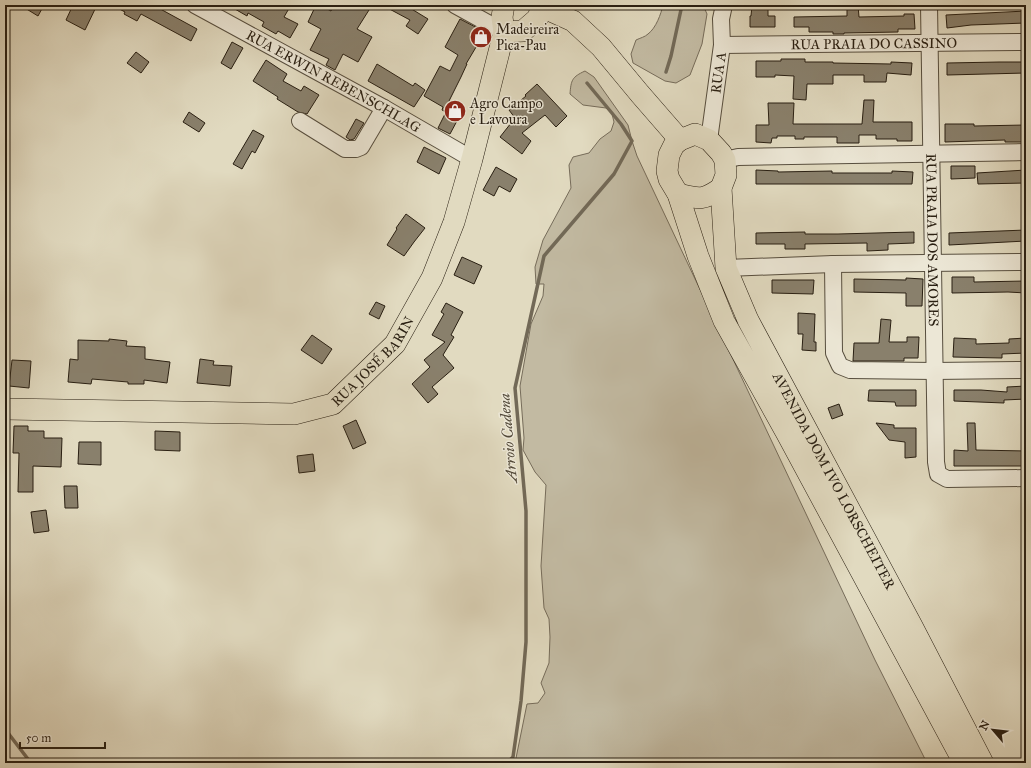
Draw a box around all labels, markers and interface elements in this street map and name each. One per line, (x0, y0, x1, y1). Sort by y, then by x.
place label: Madeireira Pica-Pau (496, 21, 559, 54)
shop icon: Madeireira Pica-Pau (468, 24, 494, 50)
street label: RUA ERWIN REBENSCHLAG (243, 27, 424, 136)
street label: RUA PRAIA DO CASSINO (791, 35, 957, 53)
street label: RUA A (707, 50, 730, 95)
place label: Agro Campo e Lavoura (469, 95, 543, 128)
shop icon: Agro Campo e Lavoura (442, 98, 468, 124)
street label: RUA PRAIA DOS AMORES (922, 153, 942, 327)
street label: RUA JOSÉ BARIN (328, 313, 418, 410)
street label: AVENIDA DOM IVO LORSCHEITER (768, 369, 899, 593)
water label: Arroio Cadena (495, 393, 521, 485)
north arrow (973, 710, 1013, 750)
text: N (977, 718, 993, 733)
scale bar (20, 724, 105, 750)
text: 50 m (26, 731, 51, 745)

